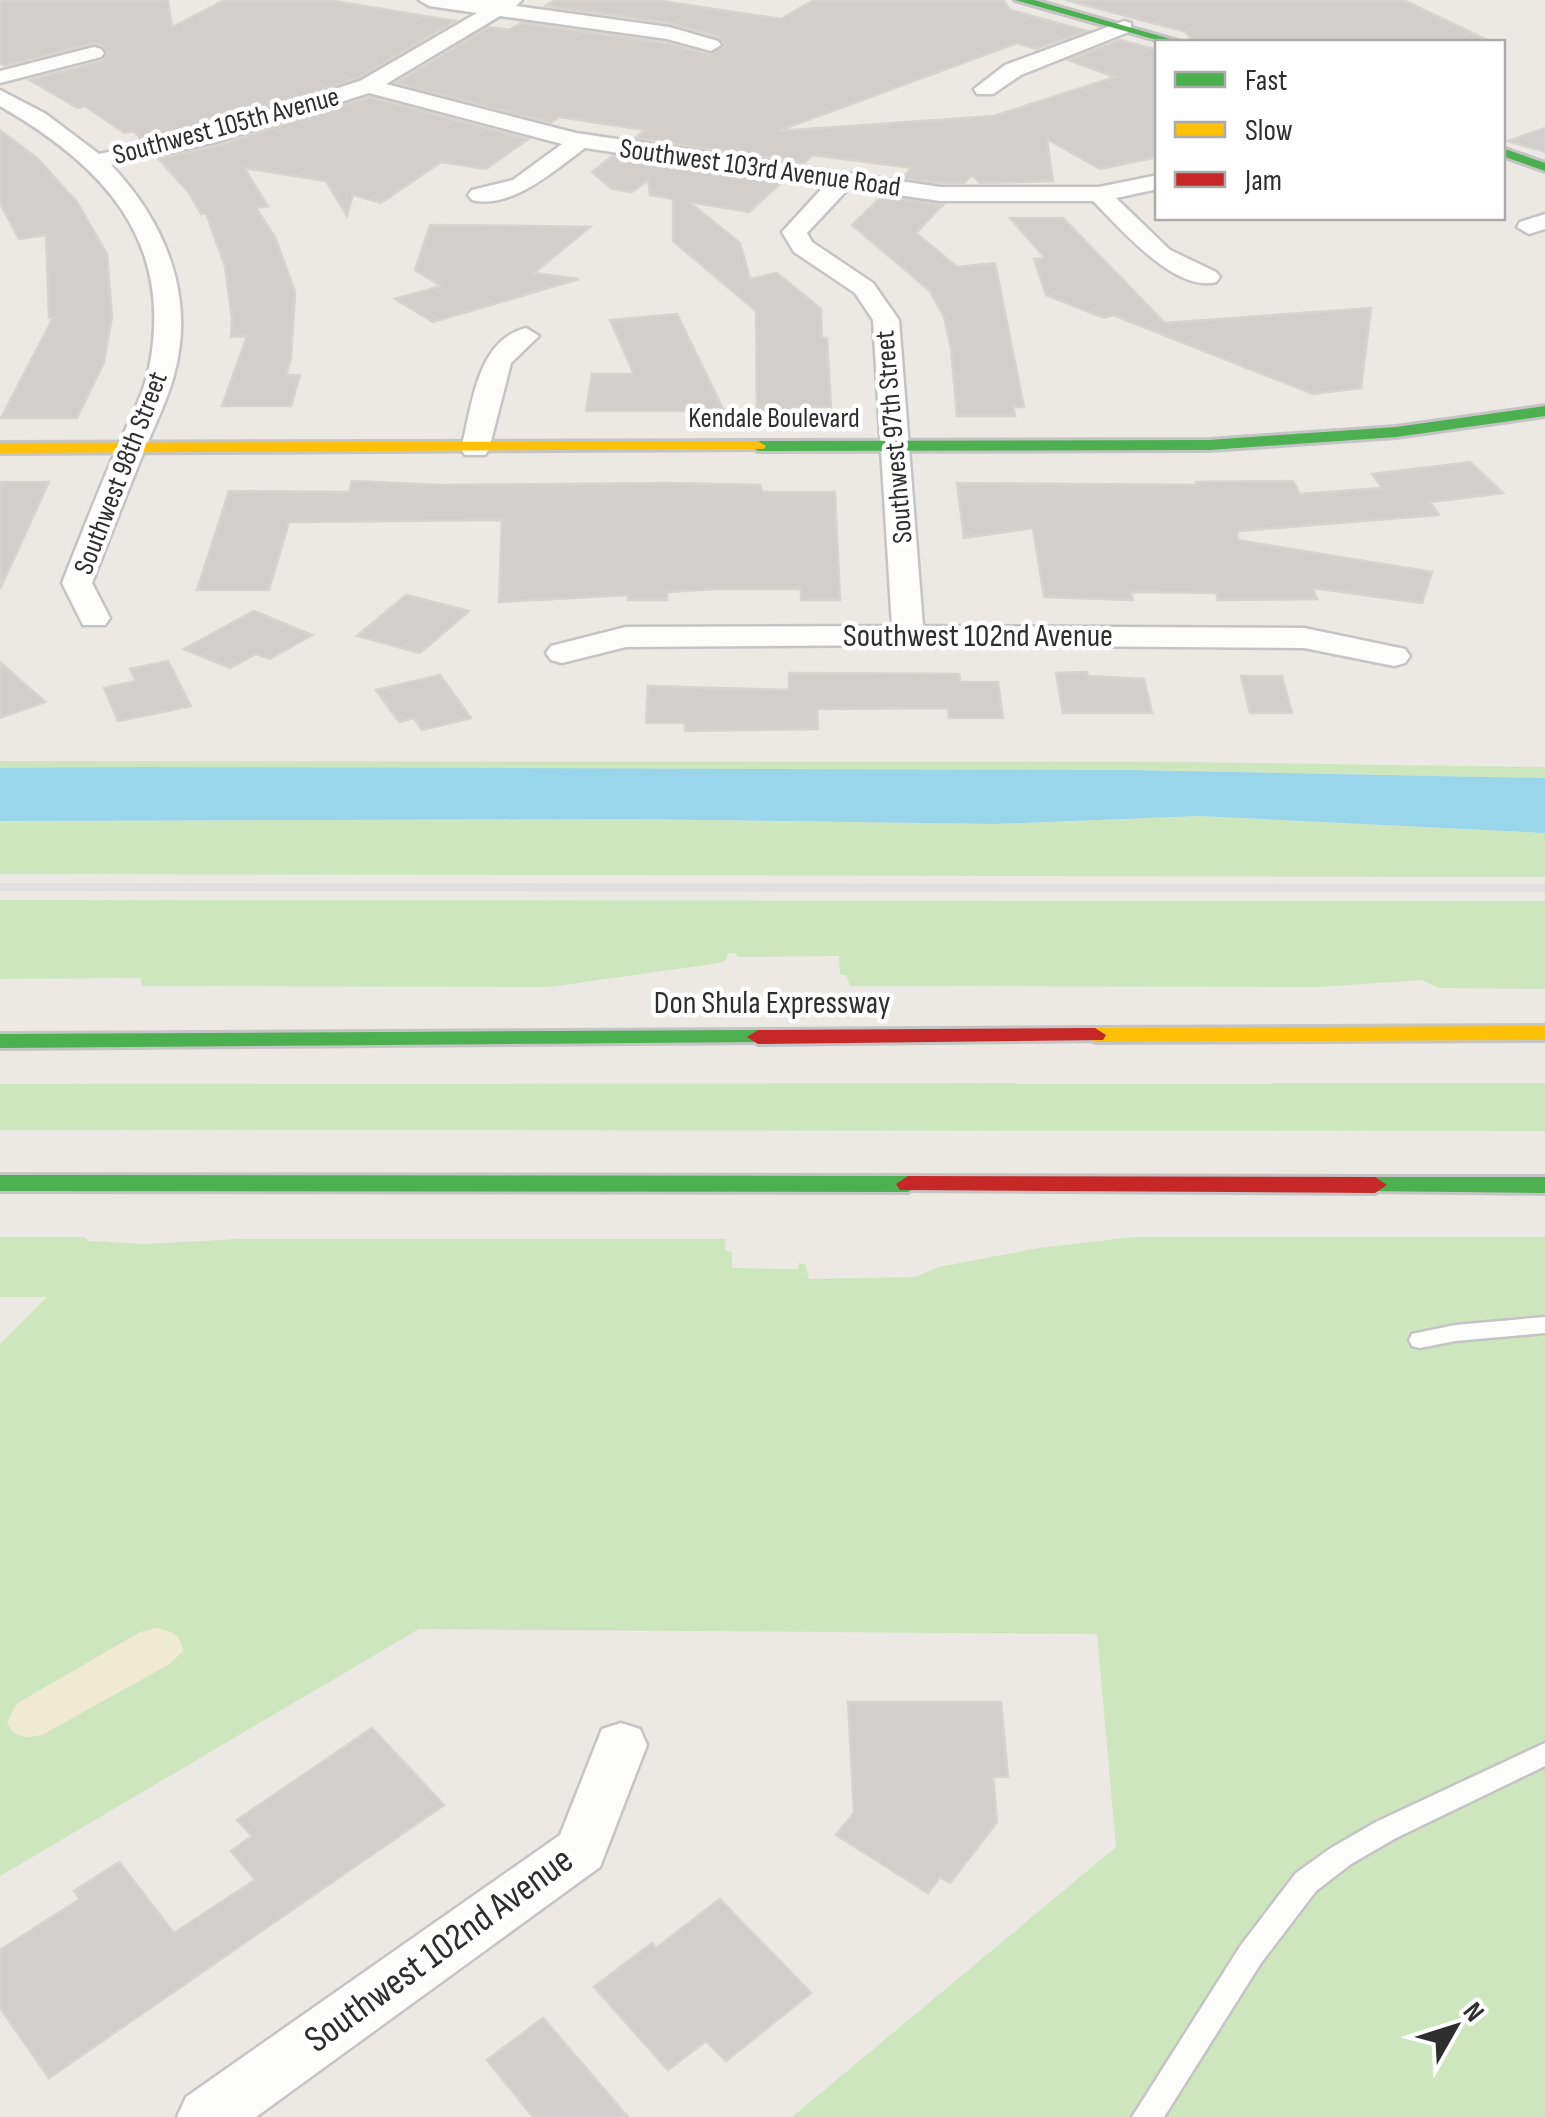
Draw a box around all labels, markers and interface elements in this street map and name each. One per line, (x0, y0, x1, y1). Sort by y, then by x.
legend (1155, 40, 1505, 220)
text: Fast (1245, 63, 1287, 99)
street label: Southwest 105th Avenue (109, 80, 343, 172)
text: Slow (1245, 113, 1293, 149)
street label: Southwest 103rd Avenue Road (618, 132, 902, 204)
text: Jam (1244, 163, 1282, 199)
street label: Southwest 97th Street (868, 329, 920, 545)
street label: Southwest 98th Street (67, 367, 175, 579)
street label: Kendale Boulevard (688, 402, 860, 435)
street label: Southwest 102nd Avenue (843, 617, 1113, 656)
street label: Don Shula Expressway (654, 984, 890, 1023)
street label: Southwest 102nd Avenue (296, 1838, 582, 2062)
north arrow (1405, 1977, 1505, 2077)
text: N (1456, 1996, 1491, 2028)

